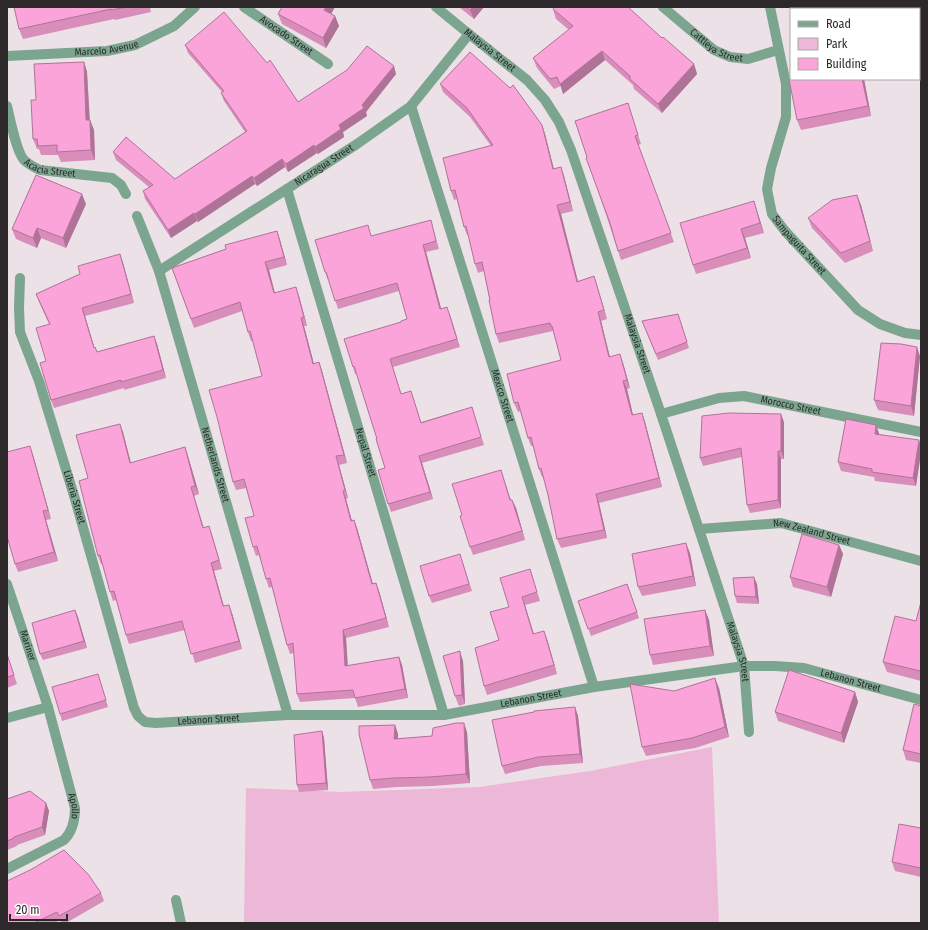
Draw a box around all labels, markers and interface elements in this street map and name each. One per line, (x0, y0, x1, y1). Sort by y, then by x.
legend (790, 8, 920, 80)
street label: Avocado Street (257, 13, 316, 58)
text: Road (826, 17, 851, 31)
street label: Malaysia Street (461, 26, 518, 75)
street label: Cattleya Street (687, 26, 744, 64)
text: Park (826, 37, 848, 51)
street label: Marcelo Avenue (74, 38, 141, 59)
text: Building (826, 57, 867, 71)
street label: Nicaragua Street (292, 142, 356, 188)
street label: Acacia Street (21, 156, 77, 180)
street label: Sampaguita Street (770, 213, 829, 278)
street label: Malaysia Street (621, 312, 653, 376)
street label: Mexico Street (488, 368, 517, 425)
street label: Morocco Street (760, 394, 823, 418)
street label: Netherlands Street (199, 426, 232, 504)
street label: Nepal Street (353, 426, 379, 479)
street label: Liberia Street (61, 469, 88, 526)
street label: New Zealand Street (773, 517, 852, 548)
street label: Malaysia Street (724, 620, 751, 683)
street label: Mariner (17, 629, 38, 663)
street label: Lebanon Street (819, 667, 883, 695)
street label: Lebanon Street (499, 687, 563, 710)
street label: Lebanon Street (177, 712, 241, 728)
street label: Apollo (65, 792, 81, 820)
scale bar (10, 896, 67, 922)
text: 20 m (16, 903, 40, 917)

